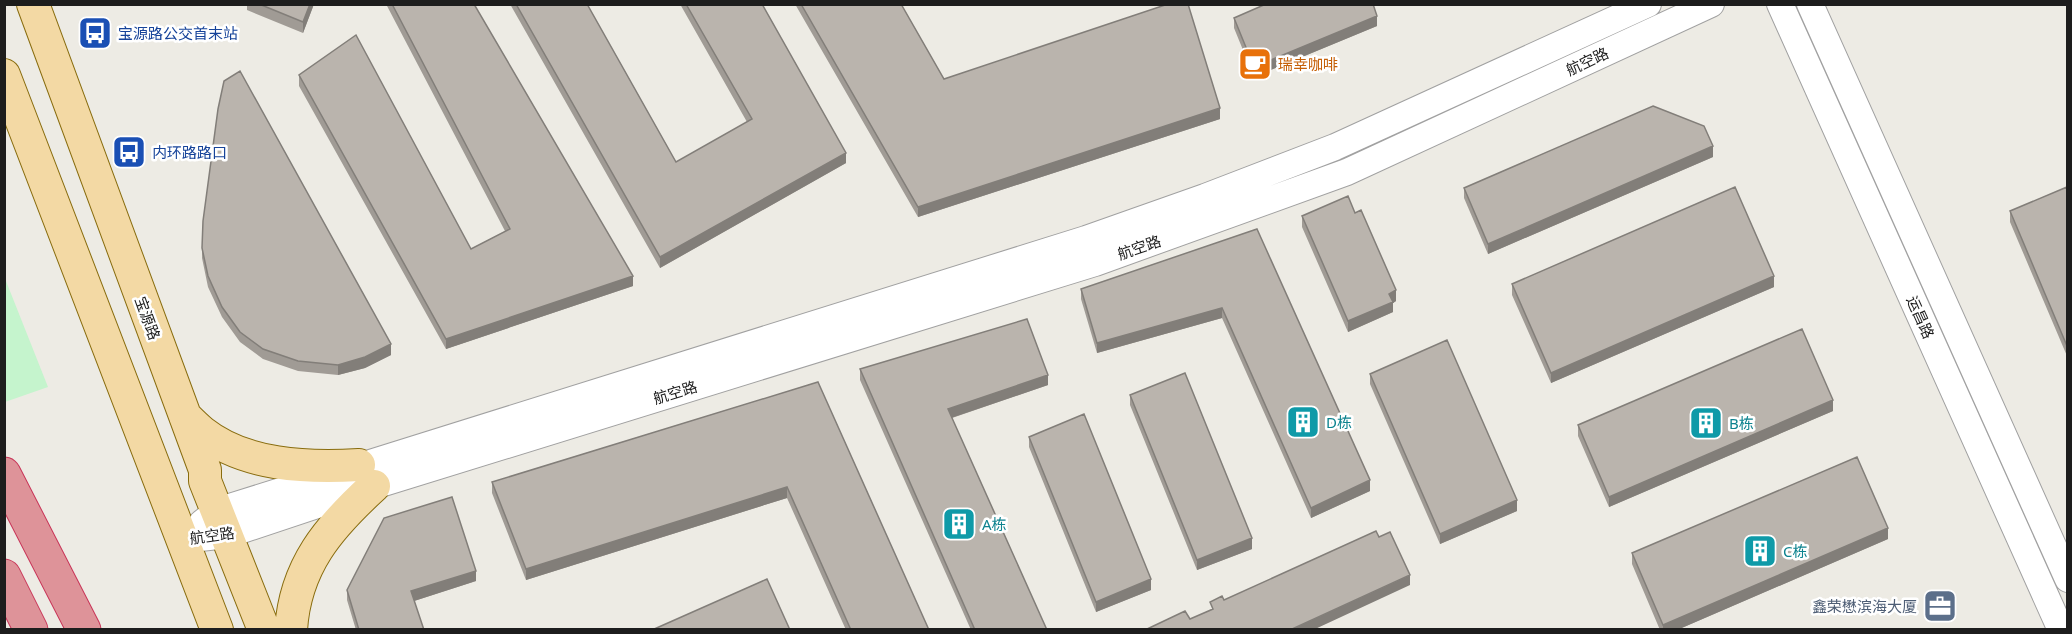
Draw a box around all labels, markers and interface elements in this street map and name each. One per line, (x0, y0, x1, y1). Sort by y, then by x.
bus stop icon: 宝源路公交首末站 (77, 15, 113, 51)
place label: 宝源路公交首末站 (118, 23, 238, 43)
street label: 航空路 (1562, 42, 1612, 80)
cafe icon: 瑞幸咖啡 (1237, 46, 1273, 82)
place label: 瑞幸咖啡 (1278, 54, 1338, 74)
bus stop icon: 内环路路口 (111, 134, 147, 170)
place label: 内环路路口 (152, 142, 227, 162)
street label: 航空路 (1114, 230, 1164, 264)
street label: 运昌路 (1903, 292, 1939, 342)
street label: 宝源路 (131, 293, 165, 343)
street label: 航空路 (651, 376, 699, 408)
building icon: D栋 (1285, 404, 1321, 440)
building icon: B栋 (1688, 405, 1724, 441)
place label: D栋 (1326, 412, 1352, 432)
place label: B栋 (1729, 413, 1754, 433)
building icon: A栋 (941, 506, 977, 542)
place label: A栋 (982, 514, 1007, 534)
street label: 航空路 (188, 522, 236, 548)
building icon: C栋 (1742, 533, 1778, 569)
place label: C栋 (1783, 541, 1807, 561)
office icon: 鑫荣懋滨海大厦 (1922, 588, 1958, 624)
place label: 鑫荣懋滨海大厦 (1812, 596, 1917, 616)

